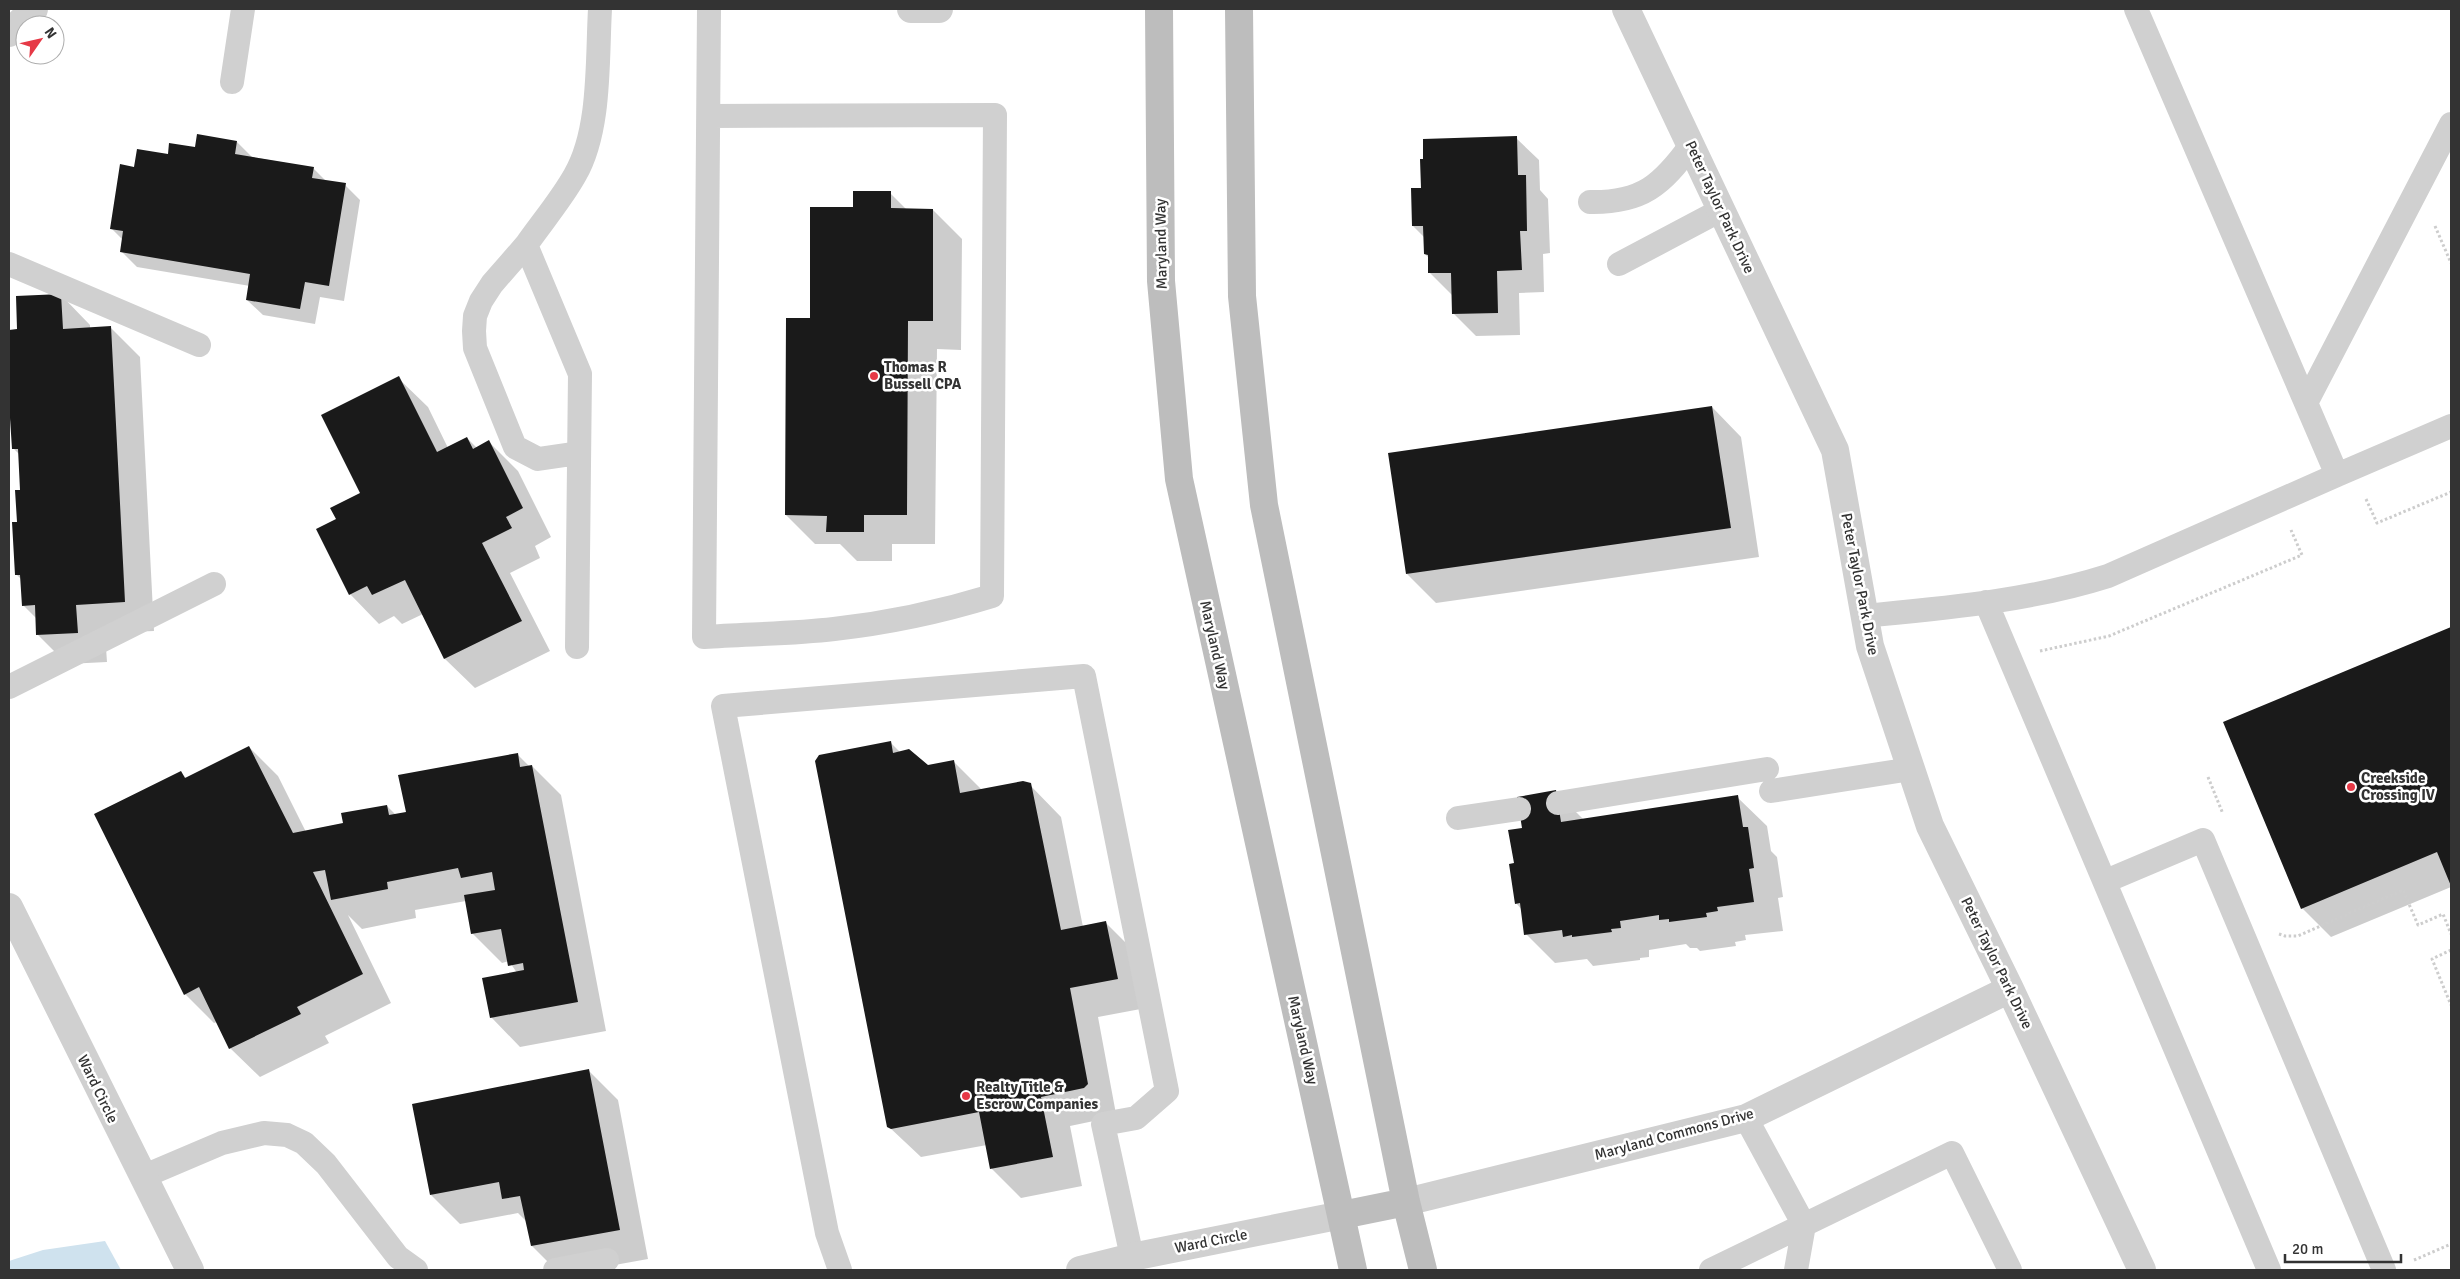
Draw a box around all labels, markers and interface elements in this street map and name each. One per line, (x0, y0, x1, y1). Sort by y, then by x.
north arrow (15, 15, 65, 65)
text: N (41, 24, 60, 42)
street label: Peter Taylor Park Drive (1681, 138, 1759, 276)
street label: Maryland Way (1151, 198, 1171, 290)
place label: Thomas R Bussell CPA (884, 358, 962, 393)
marker: Thomas R Bussell CPA (868, 370, 880, 382)
street label: Peter Taylor Park Drive (1837, 511, 1883, 657)
street label: Maryland Way (1196, 599, 1234, 691)
place label: Creekside Crossing IV (2361, 769, 2435, 804)
marker: Creekside Crossing IV (2345, 781, 2357, 793)
street label: Peter Taylor Park Drive (1957, 894, 2037, 1032)
street label: Maryland Way (1284, 994, 1322, 1086)
street label: Ward Circle (74, 1052, 122, 1126)
place label: Realty Title & Escrow Companies (976, 1078, 1098, 1113)
marker: Realty Title & Escrow Companies (960, 1090, 972, 1102)
street label: Maryland Commons Drive (1592, 1104, 1756, 1164)
street label: Ward Circle (1173, 1225, 1249, 1257)
scale bar (2285, 1232, 2401, 1264)
text: 20 m (2292, 1240, 2323, 1258)

